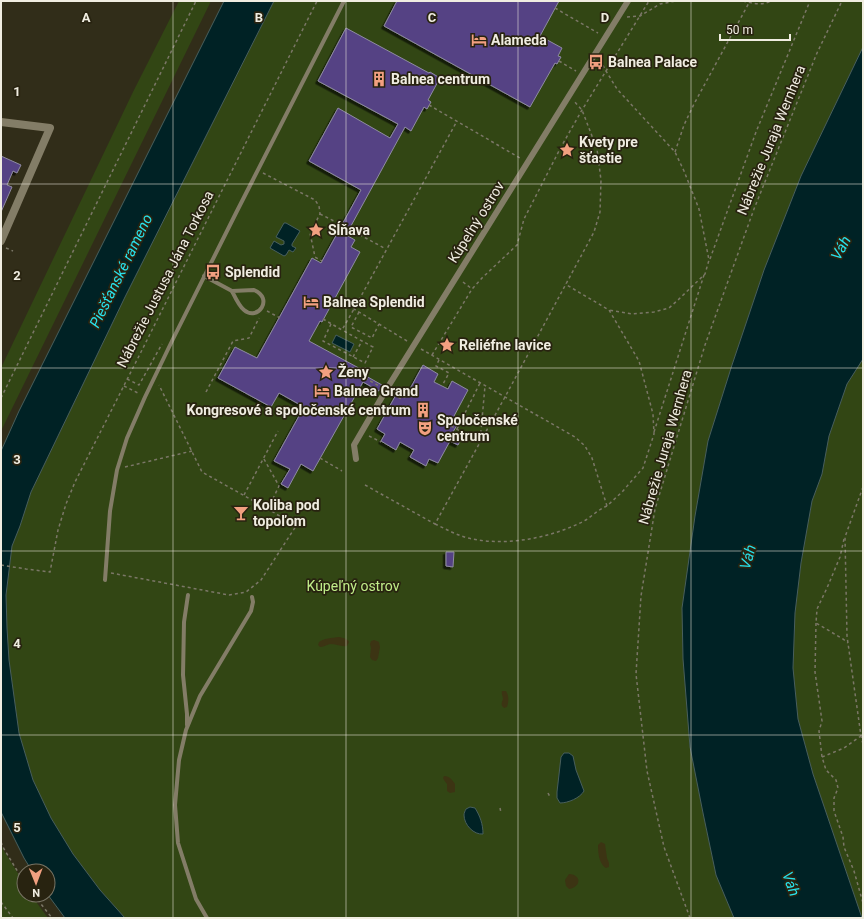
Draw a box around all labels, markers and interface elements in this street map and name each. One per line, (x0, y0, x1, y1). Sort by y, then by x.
text: A (82, 10, 91, 25)
text: B (255, 10, 263, 25)
text: C (428, 10, 437, 25)
text: D (601, 10, 609, 25)
scale bar (720, 16, 790, 42)
text: 50 m (726, 23, 753, 37)
hotel icon: Alameda (470, 31, 488, 49)
place label: Alameda (491, 32, 547, 48)
bus stop icon: Balnea Palace (587, 53, 605, 71)
place label: Balnea Palace (608, 54, 697, 70)
street label: Nábrežie Juraja Wernhera (734, 63, 808, 217)
building icon: Balnea centrum (370, 70, 388, 88)
place label: Balnea centrum (391, 71, 490, 87)
text: 1 (13, 84, 21, 99)
place label: Kvety pre šťastie (579, 134, 638, 166)
place icon: Kvety pre šťastie (558, 141, 576, 159)
street label: Kúpeľný ostrov (445, 178, 508, 266)
street label: Nábrežie Justusa Jána Torkosa (113, 188, 217, 370)
water label: Piešťanské rameno (86, 211, 156, 331)
place icon: Sĺňava (307, 221, 325, 239)
place label: Sĺňava (328, 221, 371, 238)
water label: Váh (827, 233, 855, 263)
bus stop icon: Splendid (204, 263, 222, 281)
place label: Splendid (225, 264, 280, 280)
text: 2 (13, 268, 21, 283)
hotel icon: Balnea Splendid (302, 293, 320, 311)
place label: Balnea Splendid (323, 294, 425, 310)
place icon: Reliéfne lavice (438, 336, 456, 354)
place label: Reliéfne lavice (459, 337, 552, 353)
place icon: Ženy (317, 363, 335, 381)
place label: Ženy (338, 363, 370, 380)
street label: Nábrežie Juraja Wernhera (635, 368, 695, 526)
hotel icon: Balnea Grand (313, 382, 331, 400)
place label: Balnea Grand (334, 383, 418, 399)
building icon: Kongresové a spoločenské centrum (414, 401, 432, 419)
place label: Kongresové a spoločenské centrum (187, 402, 411, 418)
place label: Spoločenské centrum (437, 412, 518, 444)
theatre icon: Spoločenské centrum (416, 419, 434, 437)
text: 3 (13, 452, 21, 467)
place label: Koliba pod topoľom (253, 497, 320, 529)
bar icon: Koliba pod topoľom (232, 504, 250, 522)
water label: Váh (736, 543, 760, 571)
park label: Kúpeľný ostrov (307, 578, 400, 594)
text: 4 (13, 636, 21, 651)
text: 5 (13, 820, 21, 835)
north arrow (16, 863, 56, 903)
water label: Váh (778, 869, 804, 899)
text: N (32, 886, 40, 899)

